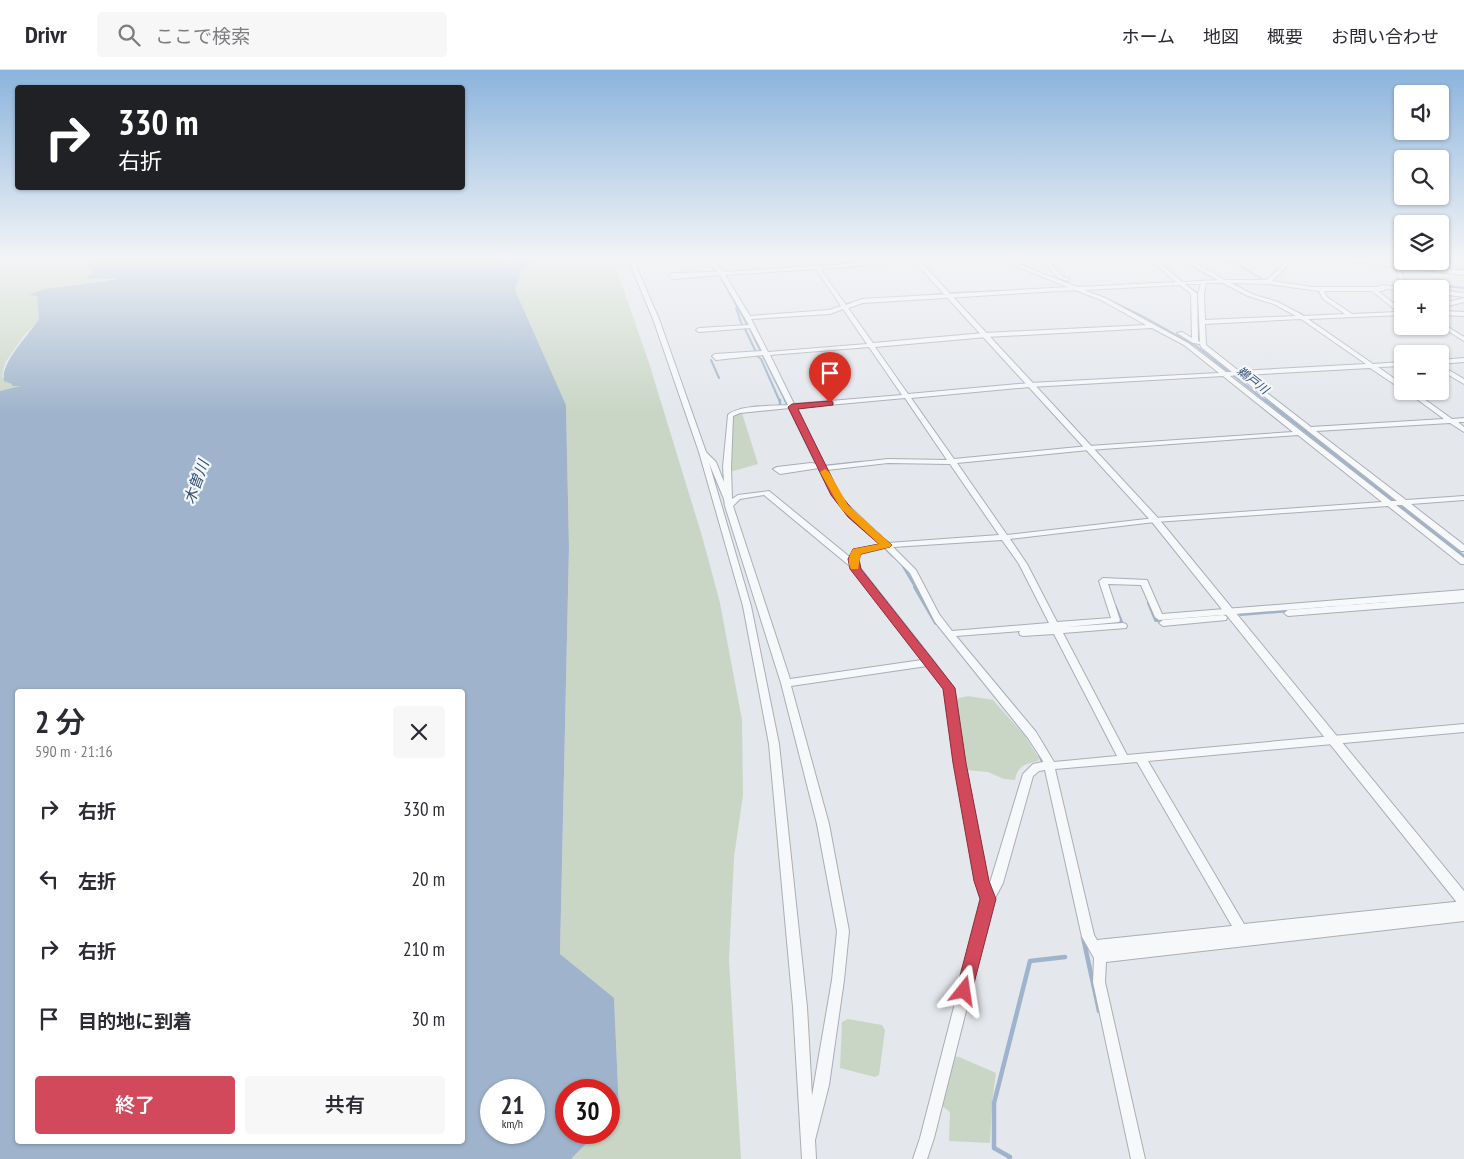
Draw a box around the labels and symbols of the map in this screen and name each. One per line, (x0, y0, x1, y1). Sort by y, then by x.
pin (809, 352, 851, 403)
water label: 鵜戸川 (1234, 363, 1273, 398)
water label: 木曽川 (179, 456, 213, 506)
position arrow (937, 964, 989, 1016)
speed limit sign: 30 (555, 1079, 620, 1144)

